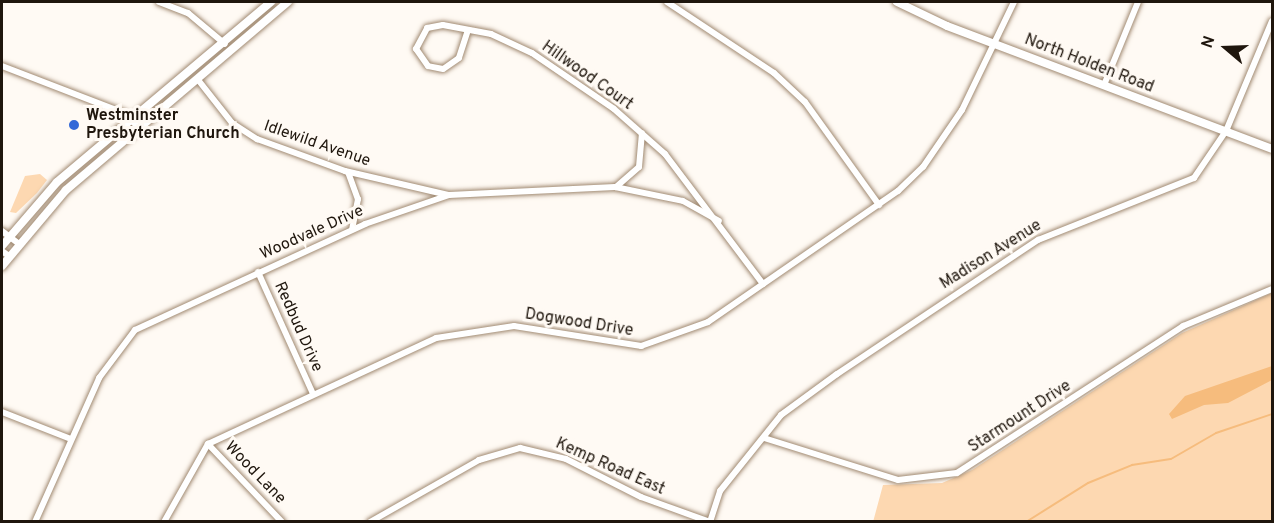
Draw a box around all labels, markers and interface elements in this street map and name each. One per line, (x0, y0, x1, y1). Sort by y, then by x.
north arrow (1196, 18, 1256, 78)
street label: North Holden Road (1022, 30, 1156, 98)
text: N (1198, 33, 1220, 51)
street label: Hillwood Court (538, 37, 636, 115)
place label: Westminster Presbyterian Church (86, 106, 240, 144)
street label: Idlewild Avenue (261, 117, 373, 171)
marker: Westminster Presbyterian Church (67, 118, 81, 132)
street label: Woodvale Drive (257, 202, 367, 264)
street label: Madison Avenue (936, 216, 1046, 294)
street label: Redbud Drive (270, 279, 326, 375)
street label: Dogwood Drive (524, 305, 634, 341)
street label: Starmount Drive (965, 377, 1075, 457)
street label: Kemp Road East (552, 434, 668, 500)
street label: Wood Lane (220, 438, 290, 508)

